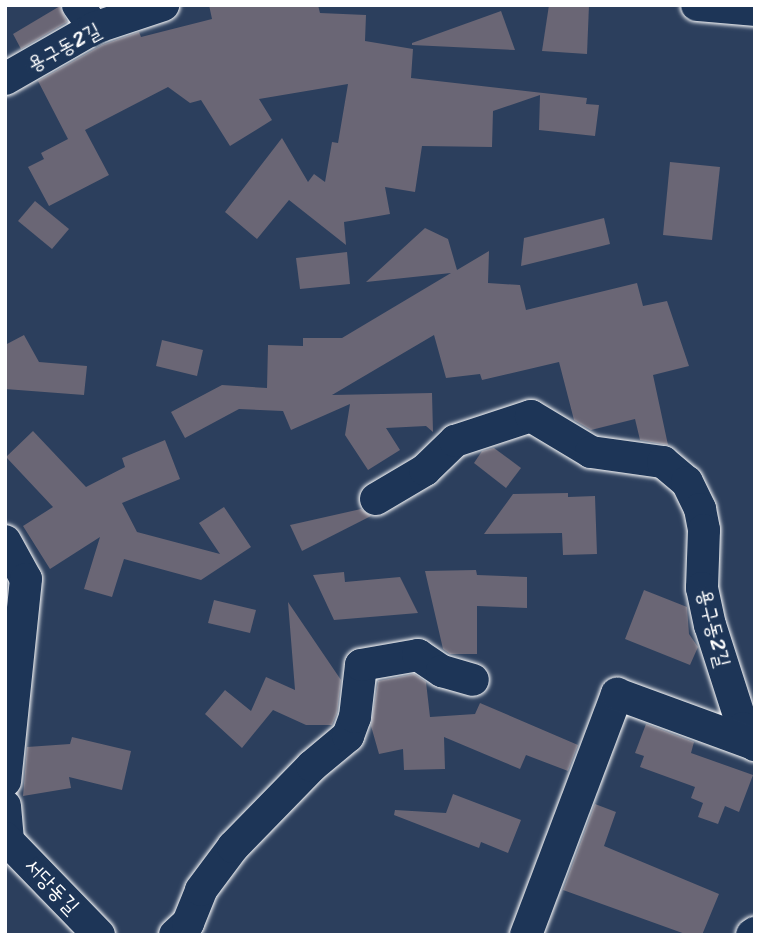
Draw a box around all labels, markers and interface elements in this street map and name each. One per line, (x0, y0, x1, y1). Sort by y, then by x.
street label: 용구동2길 (23, 17, 105, 77)
street label: 용구동2길 (692, 586, 736, 670)
street label: 서당동길 (19, 853, 85, 919)

